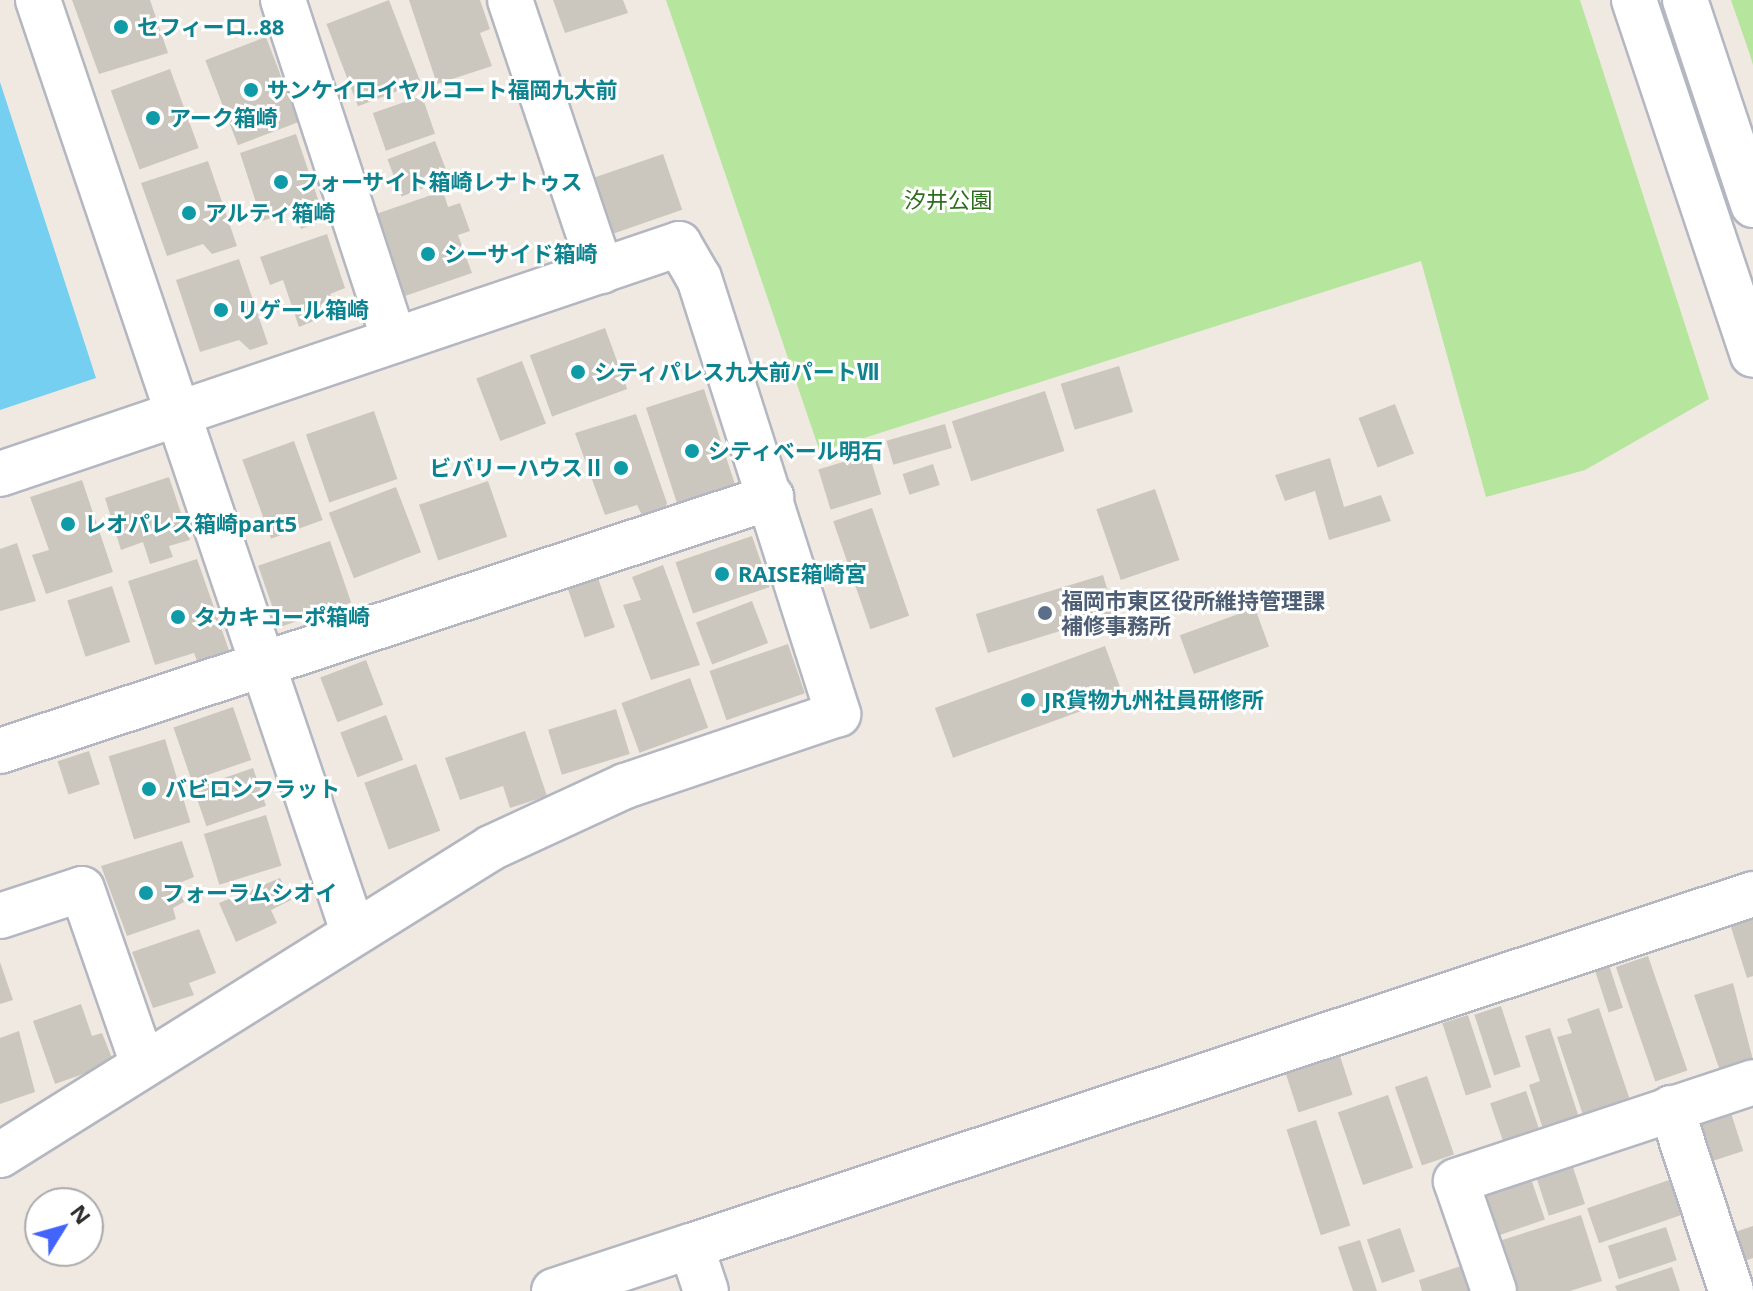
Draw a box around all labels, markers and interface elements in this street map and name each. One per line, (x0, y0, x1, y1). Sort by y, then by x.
place label: セフィーロ‥88 (137, 14, 285, 40)
marker: セフィーロ‥88 (112, 18, 130, 36)
place label: サンケイロイヤルコート福岡九大前 (267, 77, 619, 103)
marker: サンケイロイヤルコート福岡九大前 (242, 81, 260, 99)
place label: アーク箱崎 (169, 105, 278, 131)
marker: アーク箱崎 (144, 109, 162, 127)
place label: フォーサイト箱崎レナトゥス (297, 169, 583, 195)
marker: フォーサイト箱崎レナトゥス (272, 173, 290, 191)
park label: 汐井公園 (904, 187, 992, 213)
place label: アルティ箱崎 (205, 200, 337, 226)
marker: アルティ箱崎 (180, 204, 198, 222)
place label: シーサイド箱崎 (444, 241, 598, 267)
marker: シーサイド箱崎 (419, 245, 437, 263)
place label: リゲール箱崎 (237, 297, 369, 323)
marker: リゲール箱崎 (212, 301, 230, 319)
place label: シティパレス九大前パートⅦ (594, 359, 880, 385)
marker: シティパレス九大前パートⅦ (569, 363, 587, 381)
place label: シティベール明石 (708, 438, 884, 464)
marker: シティベール明石 (683, 442, 701, 460)
place label: ビバリーハウスⅡ (429, 455, 605, 481)
marker: ビバリーハウスⅡ (612, 459, 630, 477)
place label: レオパレス箱崎part5 (84, 511, 297, 537)
marker: レオパレス箱崎part5 (59, 515, 77, 533)
place label: RAISE箱崎宮 (738, 561, 867, 587)
marker: RAISE箱崎宮 (713, 565, 731, 583)
place label: 福岡市東区役所維持管理課 補修事務所 (1061, 587, 1325, 638)
place label: タカキコーポ箱崎 (194, 604, 370, 630)
marker: 福岡市東区役所維持管理課 補修事務所 (1036, 604, 1054, 622)
marker: タカキコーポ箱崎 (169, 608, 187, 626)
place label: JR貨物九州社員研修所 (1044, 687, 1264, 713)
marker: JR貨物九州社員研修所 (1019, 691, 1037, 709)
place label: バビロンフラット (165, 776, 341, 802)
marker: バビロンフラット (140, 780, 158, 798)
place label: フォーラムシオイ (162, 880, 338, 906)
marker: フォーラムシオイ (137, 884, 155, 902)
north arrow (24, 1187, 104, 1267)
text: N (64, 1198, 99, 1230)

